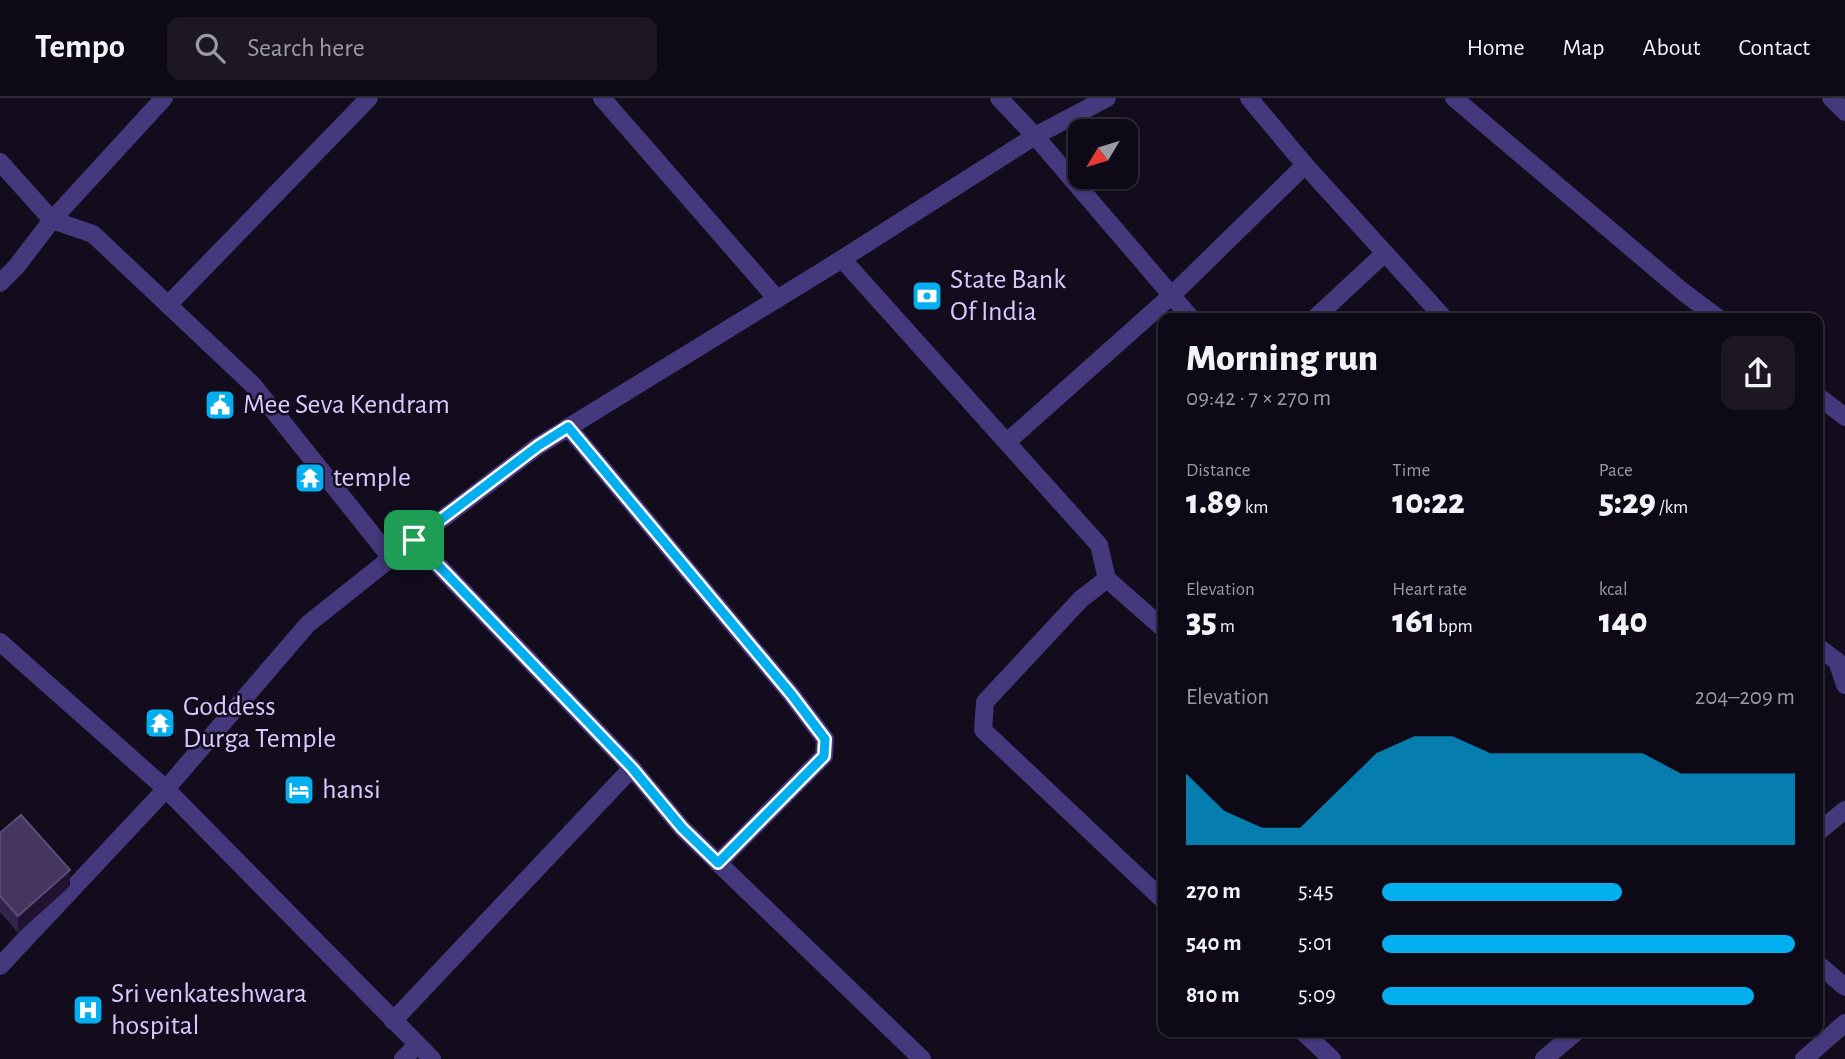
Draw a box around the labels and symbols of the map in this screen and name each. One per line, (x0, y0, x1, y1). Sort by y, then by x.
north arrow (1068, 119, 1138, 189)
place label: State Bank Of India (950, 266, 1066, 326)
bank icon: State Bank Of India (910, 279, 944, 313)
public building icon: Mee Seva Kendram (203, 388, 237, 422)
place label: Mee Seva Kendram (243, 391, 450, 419)
temple icon: temple (293, 461, 327, 495)
place label: temple (333, 464, 411, 492)
pin (384, 510, 444, 570)
place label: Goddess Durga Temple (183, 693, 336, 753)
temple icon: Goddess Durga Temple (143, 706, 177, 740)
hotel icon: hansi (282, 773, 316, 807)
place label: hansi (322, 776, 381, 804)
place label: Sri venkateshwara hospital (111, 980, 307, 1040)
hospital icon: Sri venkateshwara hospital (71, 993, 105, 1027)

